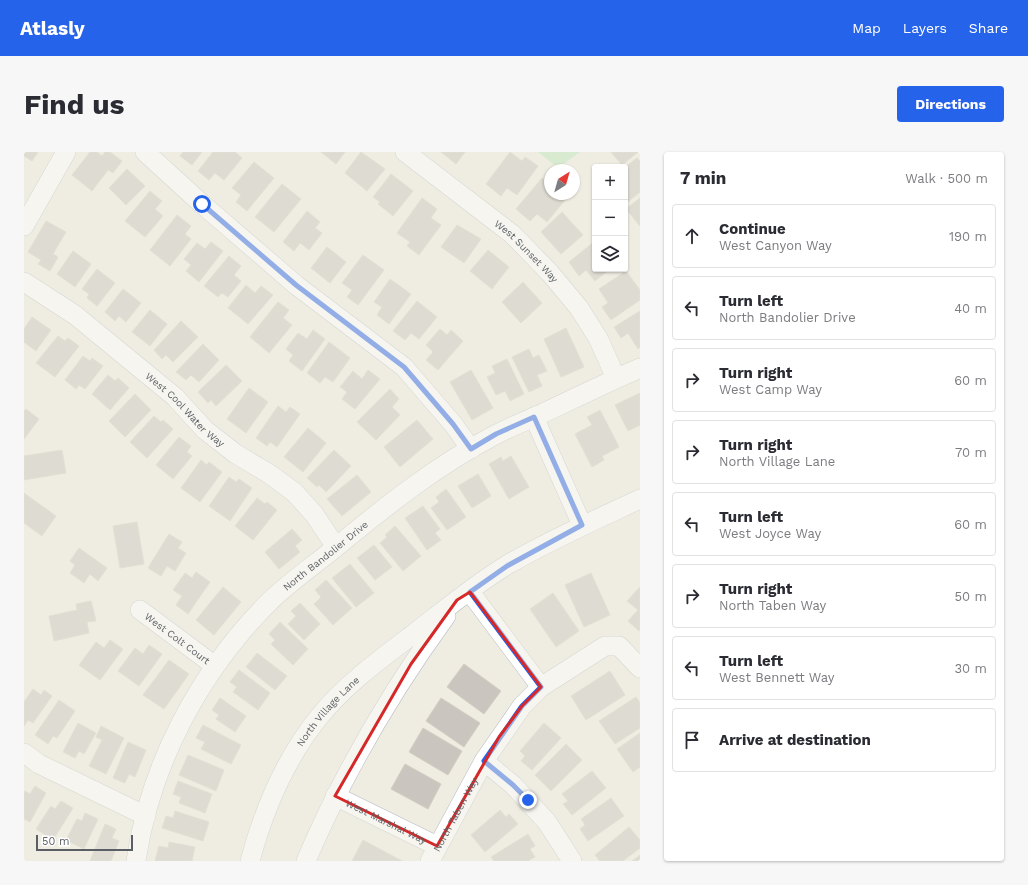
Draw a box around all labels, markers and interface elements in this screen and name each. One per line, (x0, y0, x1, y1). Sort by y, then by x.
text: Atlasly (20, 17, 85, 40)
text: Map (852, 20, 881, 36)
text: Layers (903, 20, 947, 36)
text: Share (969, 20, 1008, 36)
button: Directions (897, 86, 1004, 122)
text: Find us (24, 88, 124, 121)
north arrow (544, 164, 580, 200)
map controls (592, 164, 628, 272)
button: + (592, 164, 628, 200)
text: 7 min (680, 168, 726, 188)
text: Walk · 500 m (905, 171, 988, 186)
route start (193, 195, 211, 213)
button: − (592, 200, 628, 236)
street label: West Sunset Way (492, 218, 561, 285)
text: Continue (719, 220, 786, 238)
icon: ahead (681, 225, 703, 247)
text: 190 m (949, 229, 987, 244)
button: layers (592, 236, 628, 272)
text: West Canyon Way (719, 238, 832, 253)
text: Turn left (719, 292, 783, 310)
icon: left (681, 297, 703, 319)
text: 40 m (954, 301, 987, 316)
text: North Bandolier Drive (719, 310, 856, 325)
text: Turn right (719, 364, 792, 382)
icon: right (681, 369, 703, 391)
street label: West Cool Water Way (143, 370, 227, 450)
text: 60 m (954, 373, 987, 388)
text: West Camp Way (719, 382, 822, 397)
text: Turn right (719, 436, 792, 454)
icon: right (681, 441, 703, 463)
text: 70 m (955, 445, 987, 460)
text: North Village Lane (719, 454, 835, 469)
text: Turn left (719, 508, 783, 526)
icon: left (681, 513, 703, 535)
text: 60 m (954, 517, 987, 532)
street label: North Bandolier Drive (281, 518, 370, 593)
text: West Joyce Way (719, 526, 821, 541)
text: Turn right (719, 580, 792, 598)
icon: right (681, 585, 703, 607)
text: 50 m (955, 589, 987, 604)
text: North Taben Way (719, 598, 826, 613)
street label: West Colt Court (143, 611, 213, 667)
text: Turn left (719, 652, 783, 670)
icon: left (681, 657, 703, 679)
text: 30 m (955, 661, 987, 676)
text: West Bennett Way (719, 670, 835, 685)
street label: North Village Lane (295, 674, 362, 748)
icon: arrive (681, 729, 703, 751)
text: Arrive at destination (719, 731, 871, 749)
street label: North Taben Way (431, 775, 480, 854)
route end (519, 791, 537, 809)
street label: West Marshal Way (344, 797, 429, 846)
scale bar (36, 833, 133, 852)
text: 50 m (42, 835, 69, 848)

